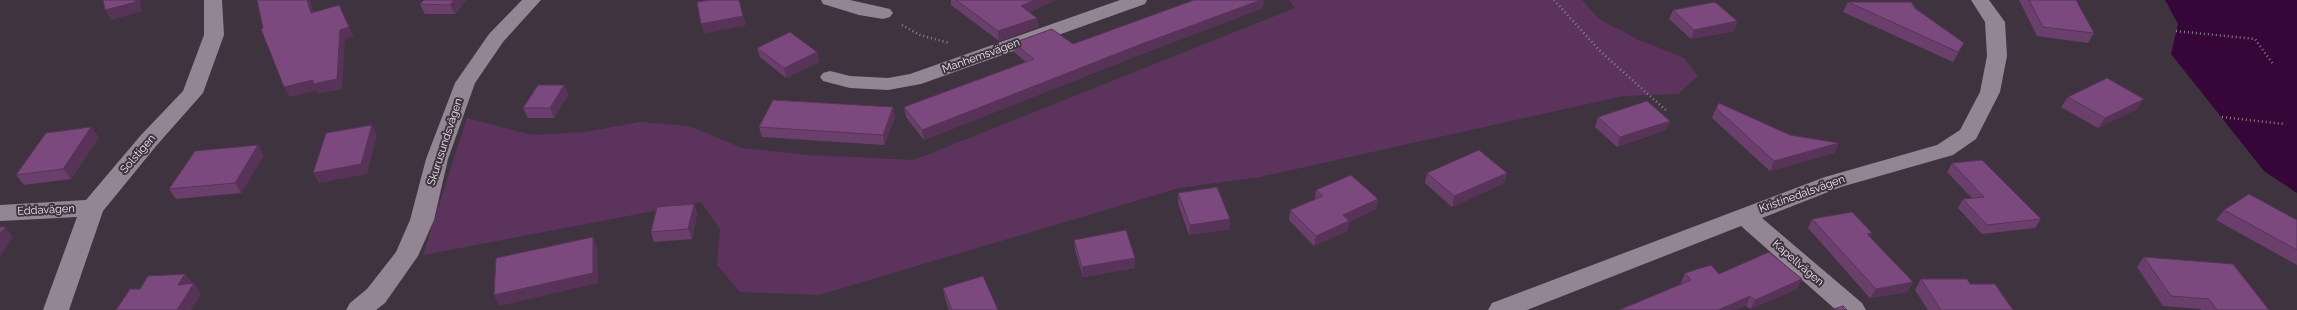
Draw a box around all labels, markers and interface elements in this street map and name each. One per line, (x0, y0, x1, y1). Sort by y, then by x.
street label: Manhemsvägen (940, 36, 1022, 76)
street label: Skurusundsvägen (425, 97, 465, 187)
street label: Solstigen (118, 132, 158, 176)
street label: Kristinedalsvägen (1757, 172, 1847, 216)
street label: Eddavägen (17, 202, 75, 218)
street label: Kapellvägen (1770, 237, 1826, 289)

